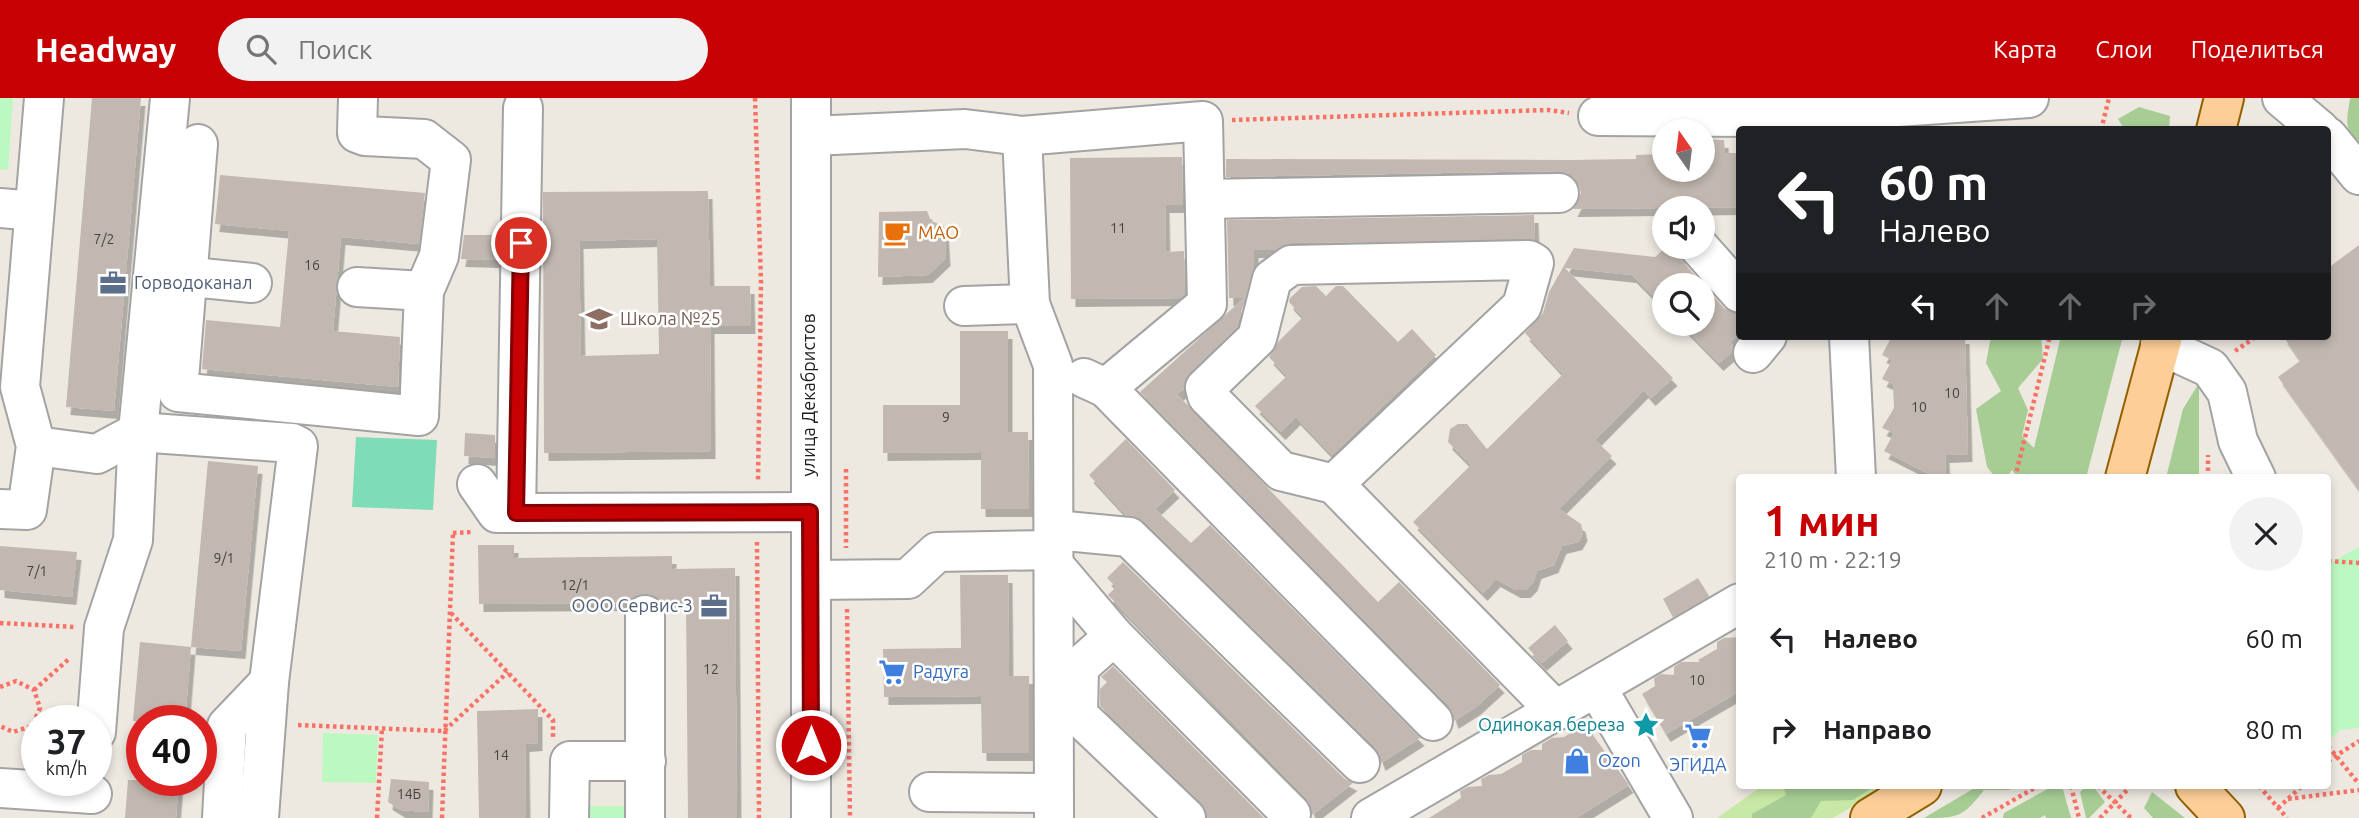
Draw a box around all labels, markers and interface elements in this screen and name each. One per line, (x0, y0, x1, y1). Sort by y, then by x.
search box (218, 18, 708, 81)
icon: search (242, 30, 280, 68)
text: Headway (35, 31, 176, 68)
text: Поиск (298, 35, 372, 64)
text: Карта (1993, 36, 2057, 63)
text: Слои (2095, 36, 2153, 63)
text: Поделиться (2191, 36, 2324, 63)
north arrow (1652, 119, 1715, 182)
map controls (1652, 119, 1715, 336)
icon: left (1764, 154, 1855, 245)
text: 60 m (1879, 154, 1988, 209)
button: sound (1652, 196, 1715, 259)
text: Налево (1879, 212, 1991, 248)
pin (491, 213, 551, 273)
cafe icon: МАО (882, 218, 912, 248)
house number: 11 (1110, 220, 1126, 236)
place label: МАО (918, 222, 959, 242)
icon: arrive (502, 224, 540, 262)
house number: 7/2 (94, 231, 114, 247)
house number: 16 (304, 257, 320, 273)
office icon: Горводоканал (98, 268, 128, 298)
place label: Горводоканал (134, 272, 253, 292)
button: search (1652, 273, 1715, 336)
icon: left (1905, 287, 1943, 325)
icon: ahead (1978, 287, 2016, 325)
icon: ahead (2051, 287, 2089, 325)
icon: right (2124, 287, 2162, 325)
school or university icon: Школа №25 (584, 304, 614, 334)
place label: Школа №25 (620, 308, 721, 328)
street label: улица Декабристов (798, 313, 818, 477)
house number: 10 (1944, 385, 1960, 401)
house number: 10 (1911, 399, 1927, 415)
house number: 9 (942, 409, 950, 425)
text: 1 мин (1764, 497, 1880, 544)
button: close (2229, 497, 2303, 571)
text: 210 m · 22:19 (1764, 547, 1902, 572)
house number: 9/1 (214, 550, 234, 566)
house number: 7/1 (27, 563, 47, 579)
house number: 12/1 (561, 577, 589, 593)
office icon: ООО Сервис-3 (699, 591, 729, 621)
place label: ООО Сервис-3 (572, 595, 693, 615)
icon: left (1764, 620, 1802, 658)
text: Налево (1823, 624, 1918, 653)
text: 60 m (2245, 624, 2303, 653)
supermarket icon: Радуга (877, 657, 907, 687)
house number: 12 (703, 661, 719, 677)
place label: Радуга (913, 661, 969, 681)
house number: 10 (1689, 672, 1705, 688)
speed limit sign: 40 (126, 705, 217, 796)
position arrow (774, 708, 848, 782)
place icon: Одинокая береза (1631, 710, 1661, 740)
icon: right (1764, 711, 1802, 749)
place label: Одинокая береза (1478, 714, 1625, 734)
text: Направо (1823, 715, 1932, 744)
text: 80 m (2245, 715, 2303, 744)
text: 37 (47, 721, 86, 761)
supermarket icon: ЭГИДА (1683, 721, 1713, 751)
shop icon: Ozon (1562, 746, 1592, 776)
house number: 14 (493, 747, 509, 763)
place label: Ozon (1598, 750, 1641, 770)
place label: ЭГИДА (1669, 754, 1727, 774)
text: km/h (46, 758, 87, 778)
house number: 14Б (397, 786, 421, 802)

